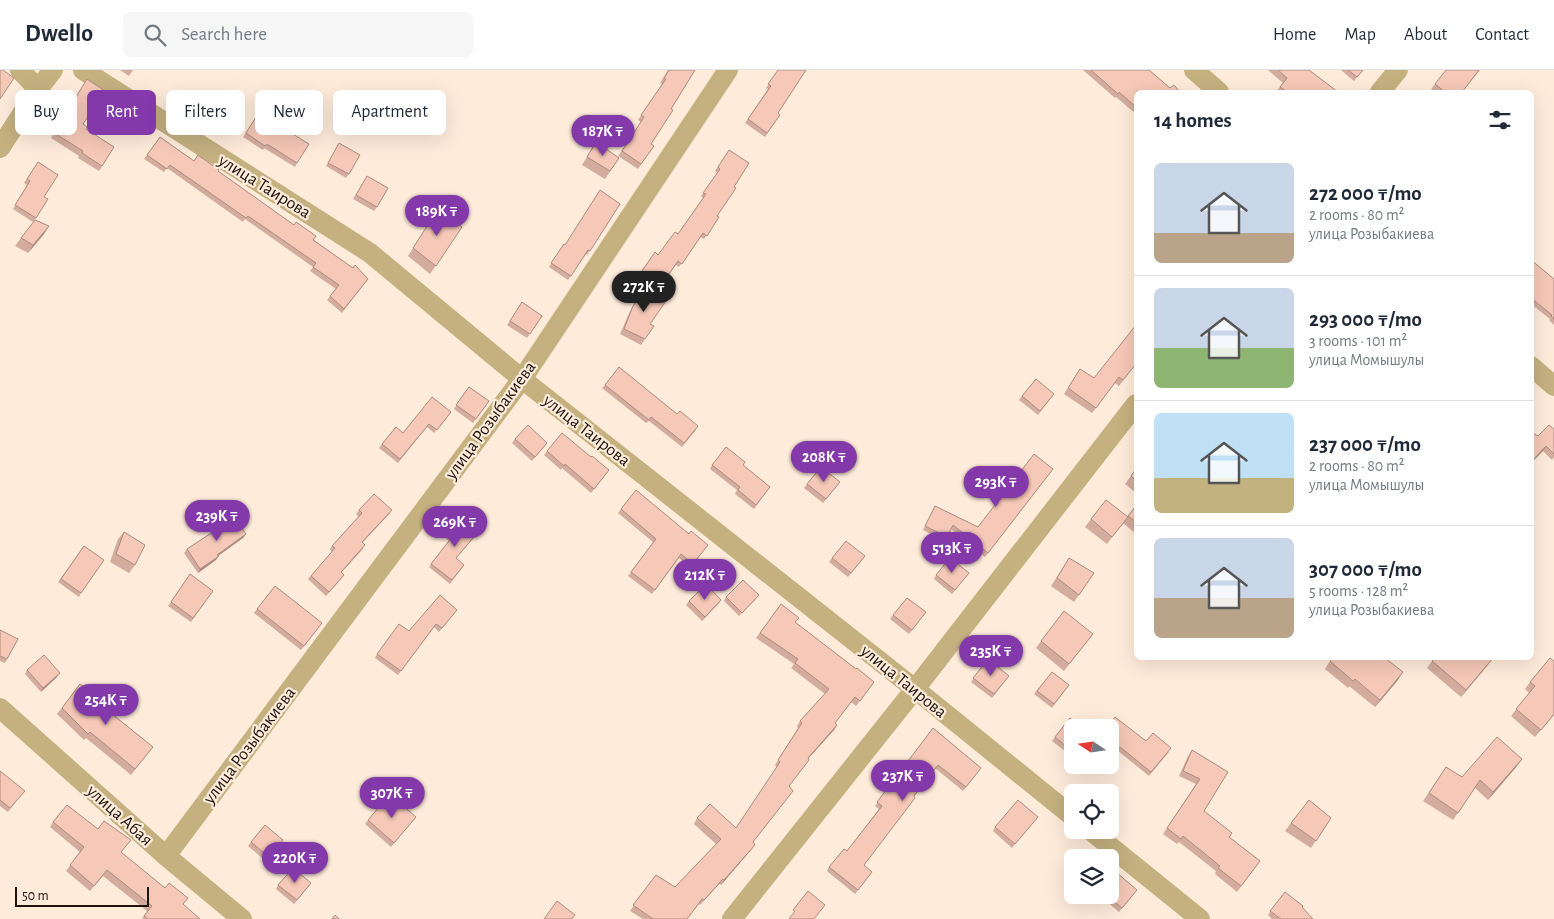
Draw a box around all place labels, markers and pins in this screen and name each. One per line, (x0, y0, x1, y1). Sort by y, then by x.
pin: 187K ₸ (562, 114, 644, 157)
pin: 189K ₸ (396, 194, 478, 237)
pin: 272K ₸ (603, 270, 685, 313)
pin: 208K ₸ (783, 440, 865, 483)
pin: 293K ₸ (955, 466, 1037, 508)
pin: 239K ₸ (176, 500, 258, 542)
pin: 269K ₸ (414, 506, 496, 548)
pin: 513K ₸ (911, 532, 993, 574)
pin: 212K ₸ (664, 558, 746, 601)
pin: 235K ₸ (950, 634, 1032, 677)
pin: 254K ₸ (65, 684, 147, 726)
pin: 237K ₸ (862, 760, 944, 802)
pin: 307K ₸ (351, 776, 433, 819)
pin: 220K ₸ (254, 842, 336, 884)

